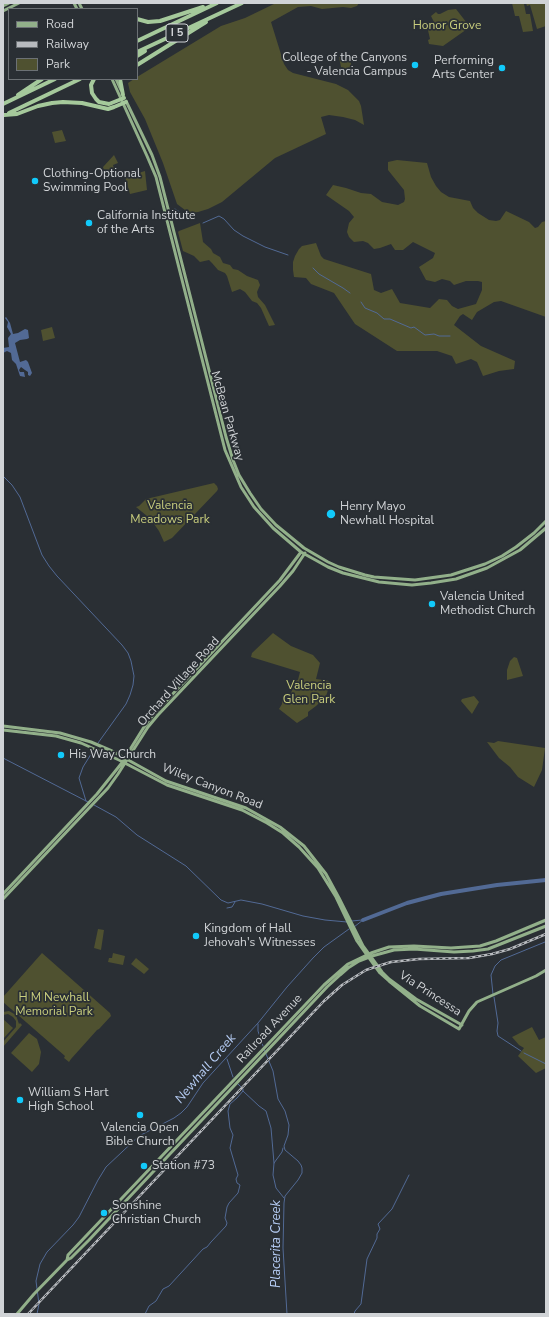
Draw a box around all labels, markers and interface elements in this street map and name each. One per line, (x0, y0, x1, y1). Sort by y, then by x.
legend (8, 8, 138, 80)
text: Road (46, 16, 74, 32)
park label: Honor Grove (413, 19, 481, 33)
road number: I 5 (166, 24, 188, 42)
text: Railway (46, 36, 89, 52)
place label: College of the Canyons - Valencia Campus (282, 51, 407, 79)
place label: Performing Arts Center (432, 54, 494, 82)
text: Park (46, 56, 70, 72)
marker: College of the Canyons - Valencia Campus (410, 60, 420, 70)
marker: Performing Arts Center (497, 63, 507, 73)
place label: Clothing-Optional Swimming Pool (43, 167, 140, 195)
marker: Clothing-Optional Swimming Pool (30, 176, 40, 186)
place label: California Institute of the Arts (97, 209, 195, 237)
marker: California Institute of the Arts (84, 218, 94, 228)
street label: McBean Parkway (207, 369, 247, 463)
park label: Valencia Meadows Park (130, 499, 210, 527)
place label: Henry Mayo Newhall Hospital (340, 500, 434, 528)
marker: Henry Mayo Newhall Hospital (325, 508, 337, 520)
place label: Valencia United Methodist Church (440, 590, 535, 618)
marker: Valencia United Methodist Church (427, 599, 437, 609)
street label: Orchard Village Road (135, 634, 223, 730)
park label: Valencia Glen Park (283, 679, 335, 707)
place label: His Way Church (69, 748, 156, 762)
marker: His Way Church (56, 750, 66, 760)
street label: Wiley Canyon Road (160, 761, 264, 813)
place label: Kingdom of Hall Jehovah's Witnesses (204, 922, 316, 950)
marker: Kingdom of Hall Jehovah's Witnesses (191, 931, 201, 941)
street label: Via Princessa (396, 968, 464, 1020)
park label: H M Newhall Memorial Park (15, 991, 93, 1019)
street label: Railroad Avenue (234, 992, 306, 1066)
water label: Newhall Creek (172, 1031, 240, 1107)
place label: William S Hart High School (28, 1086, 108, 1114)
marker: William S Hart High School (15, 1095, 25, 1105)
marker: Valencia Open Bible Church (135, 1110, 145, 1120)
place label: Valencia Open Bible Church (101, 1121, 179, 1149)
place label: Station #73 (152, 1159, 215, 1173)
marker: Station #73 (139, 1161, 149, 1171)
place label: Sonshine Christian Church (112, 1199, 201, 1227)
water label: Placerita Creek (269, 1200, 285, 1288)
marker: Sonshine Christian Church (99, 1208, 109, 1218)

